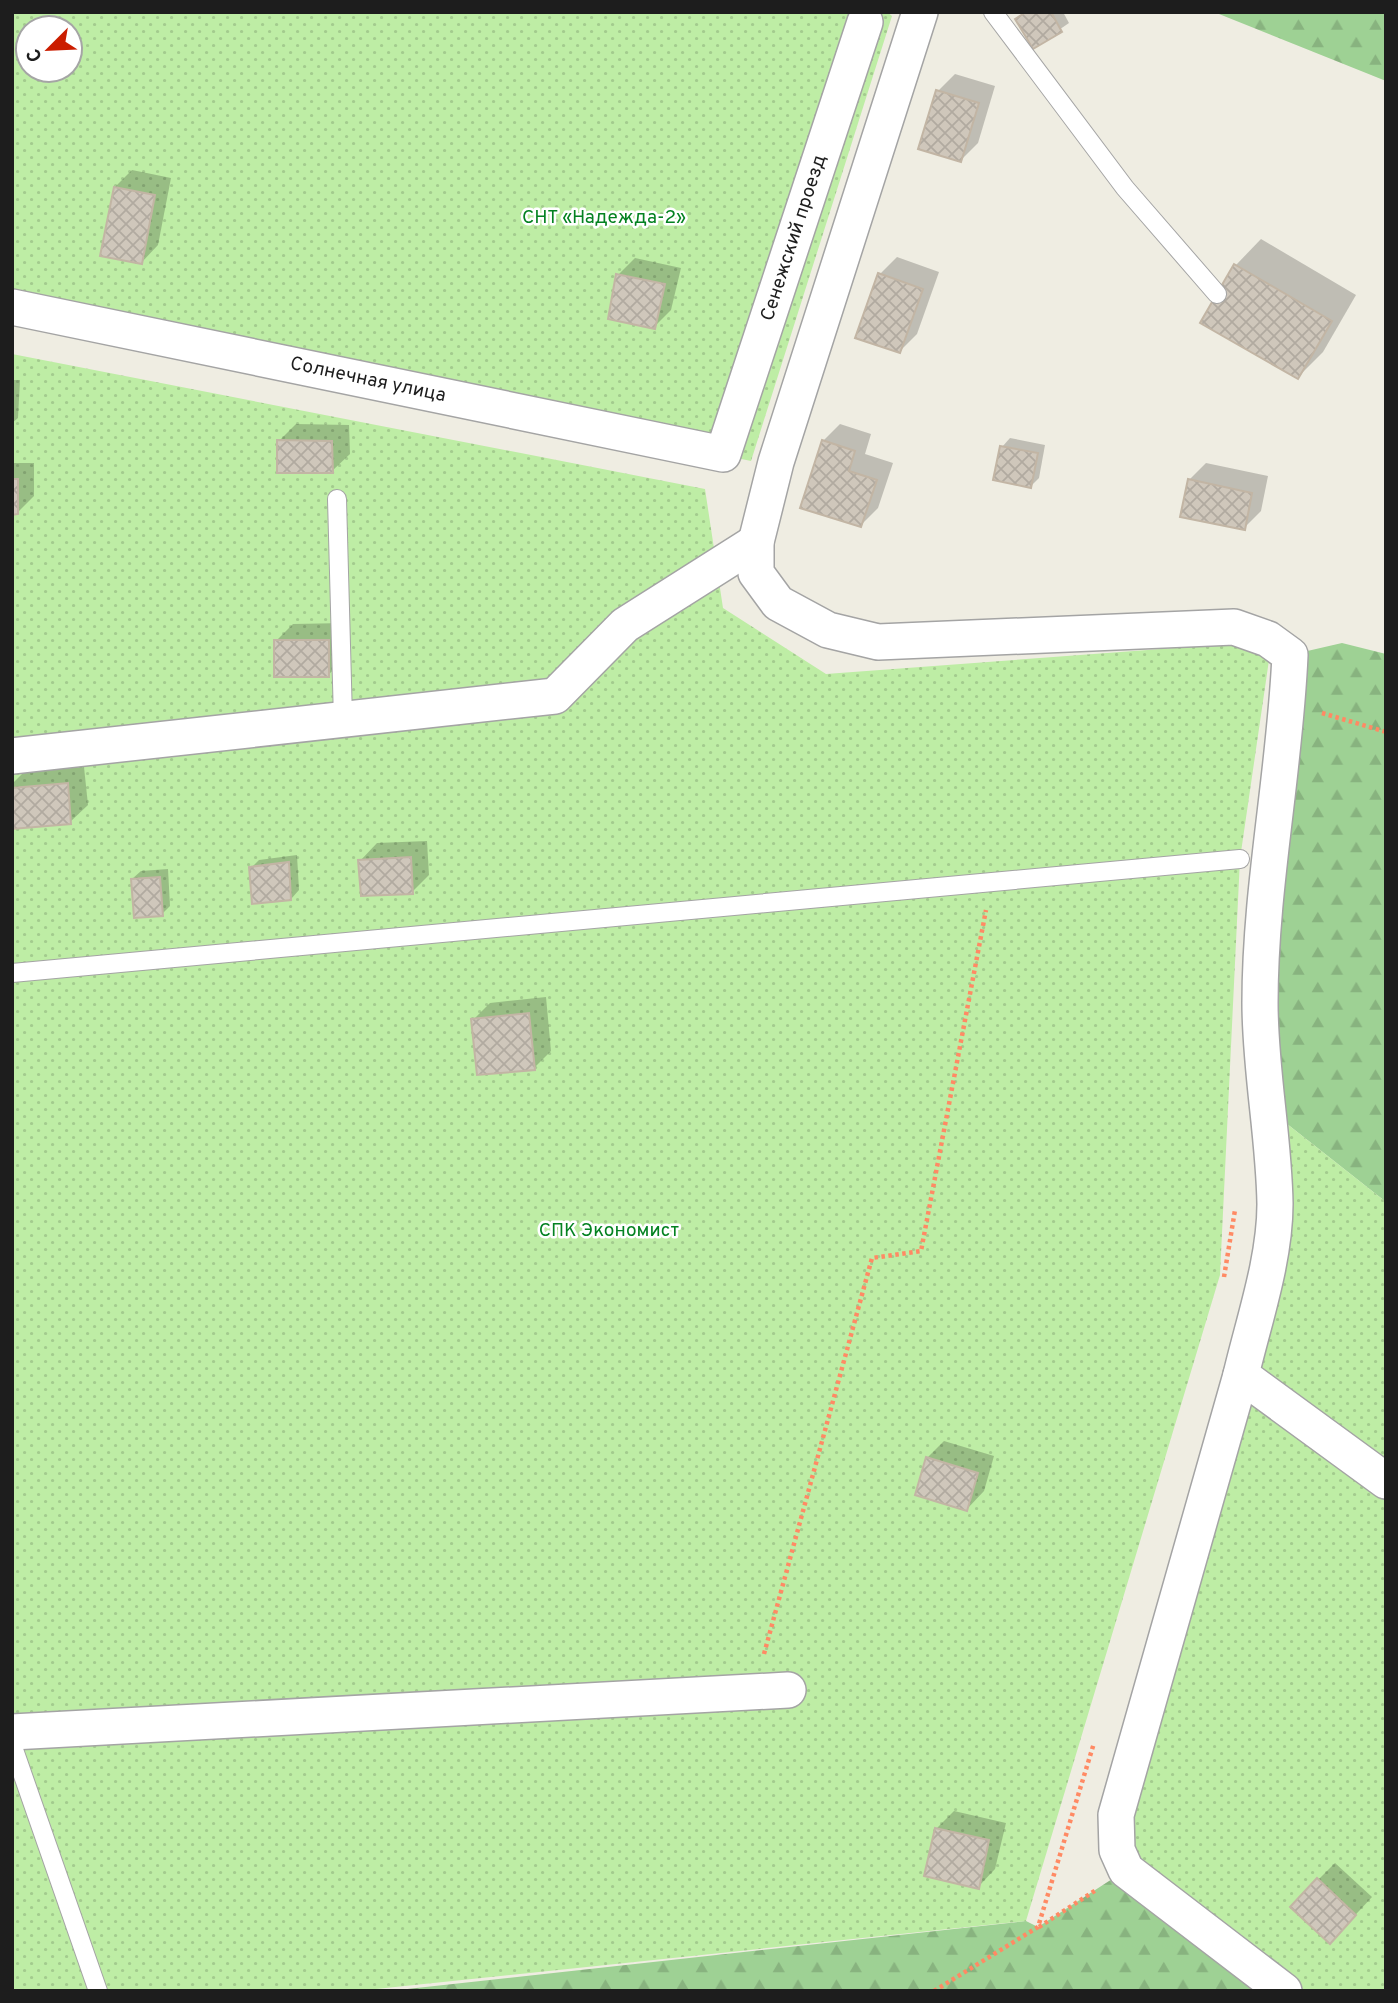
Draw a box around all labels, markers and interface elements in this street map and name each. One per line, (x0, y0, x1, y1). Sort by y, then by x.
north arrow (14, 14, 84, 84)
text: С (22, 45, 49, 66)
street label: Сенежский проезд (756, 152, 832, 324)
park label: СНТ «Надежда-2» (522, 206, 686, 230)
street label: Солнечная улица (288, 352, 448, 408)
park label: СПК Экономист (539, 1219, 680, 1243)

